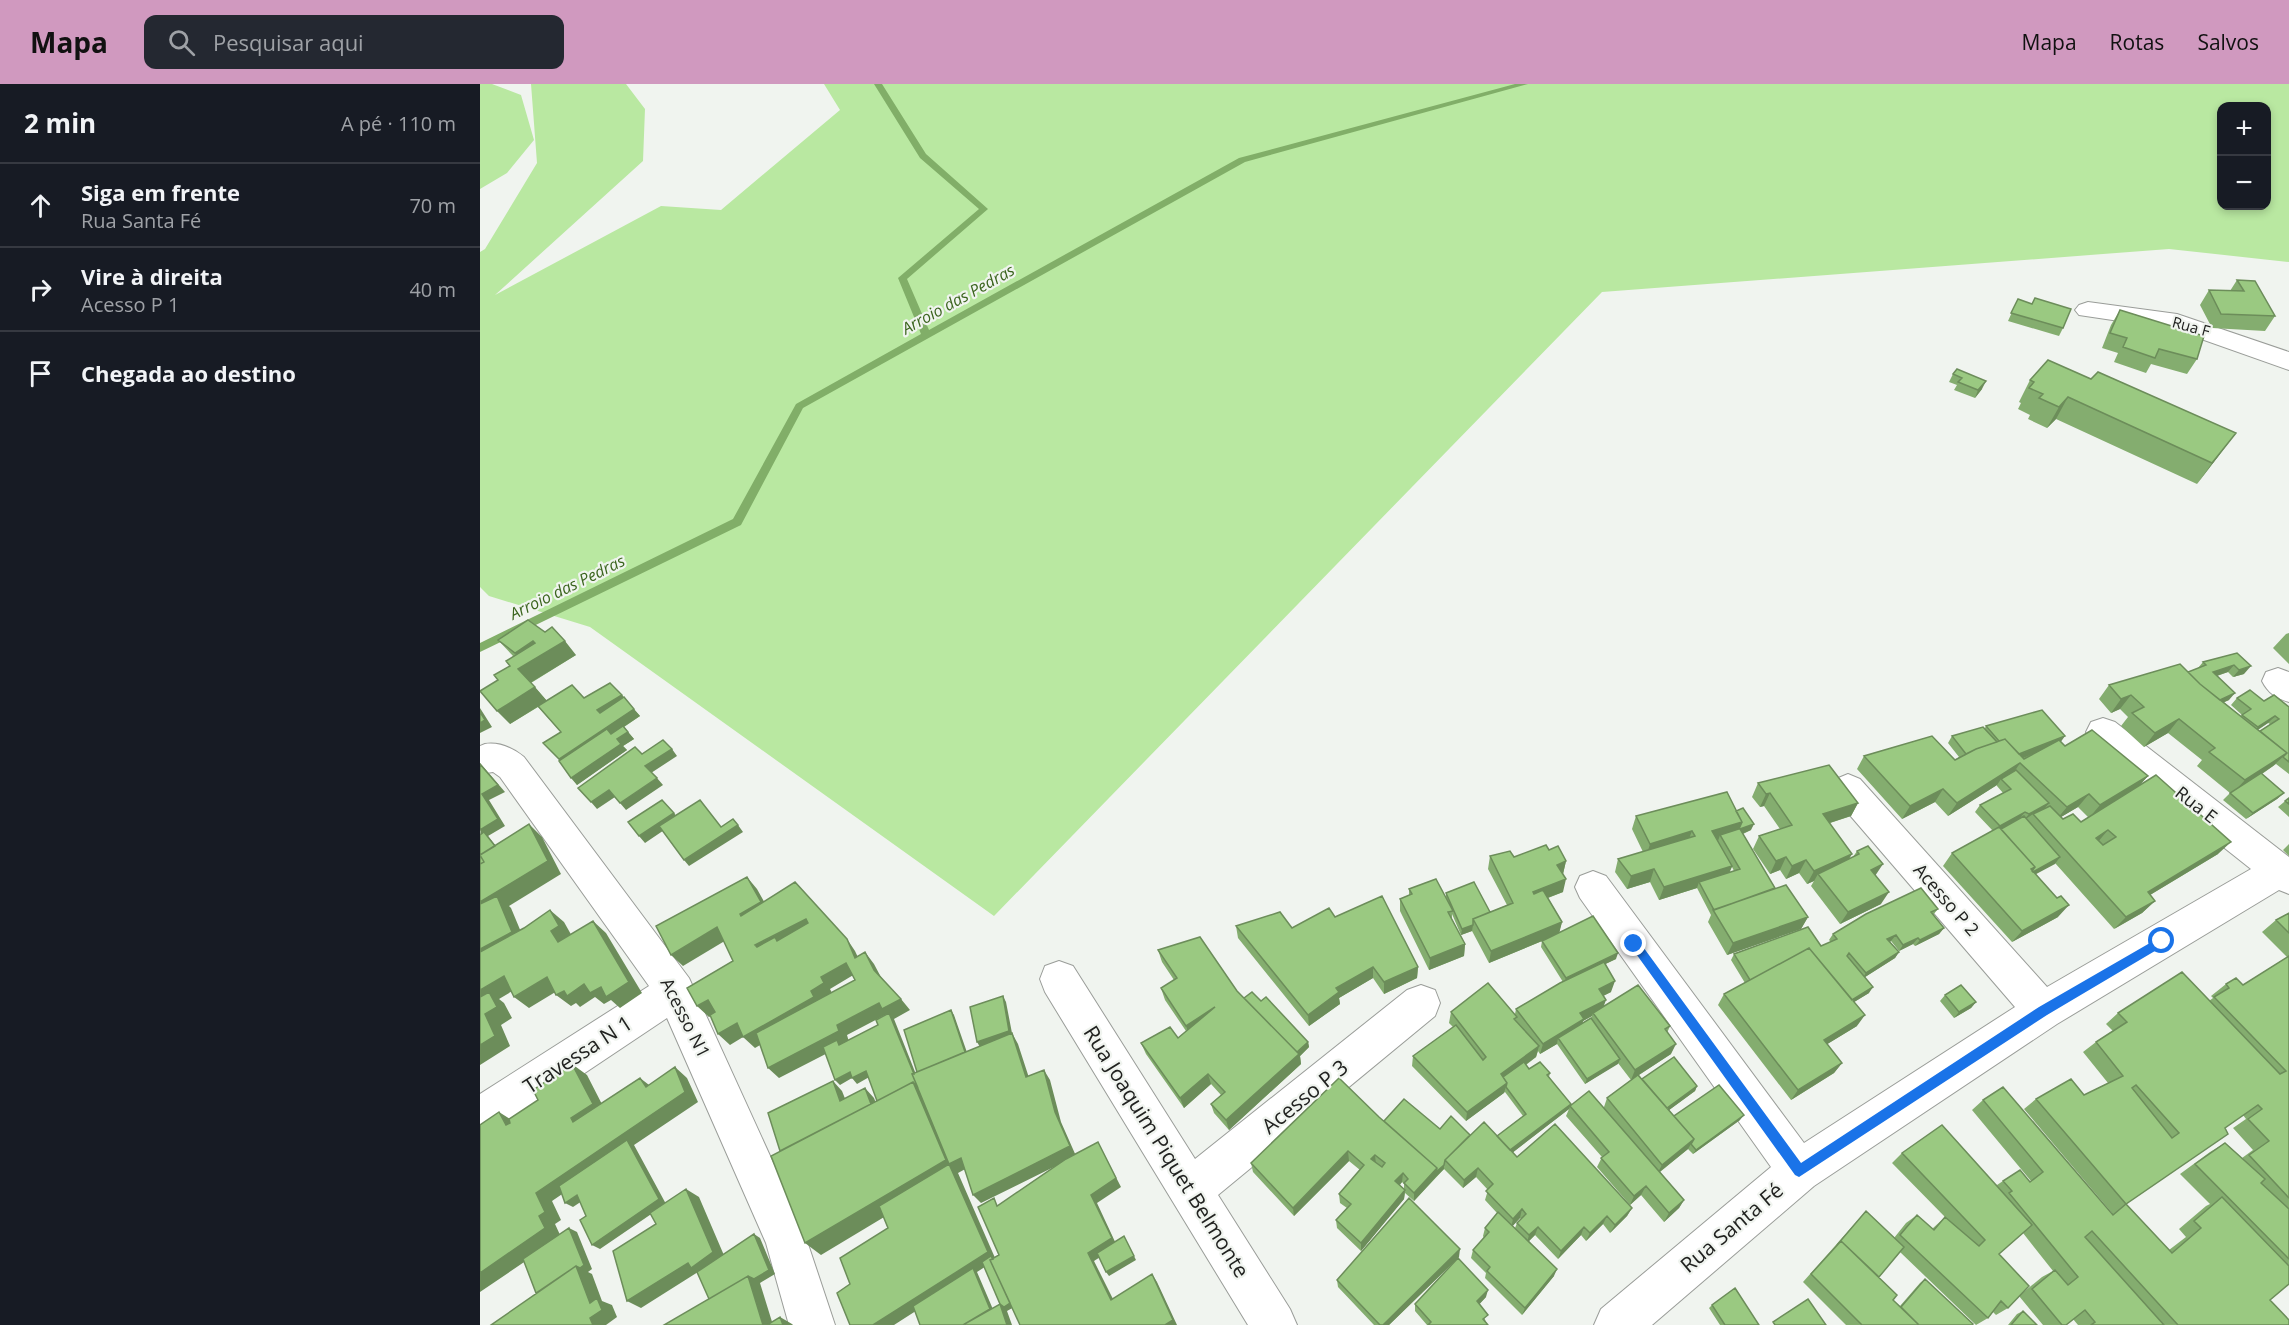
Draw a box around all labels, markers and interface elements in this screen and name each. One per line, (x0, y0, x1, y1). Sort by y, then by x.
search box (144, 15, 564, 69)
text: Mapa (30, 23, 108, 61)
icon: search (165, 26, 198, 59)
text: Pesquisar aqui (213, 27, 364, 57)
text: Mapa (2022, 28, 2077, 56)
text: Rotas (2110, 28, 2164, 56)
text: Salvos (2197, 28, 2259, 56)
map controls (2217, 102, 2271, 210)
button: + (2217, 102, 2271, 156)
text: 2 min (24, 105, 96, 141)
text: A pé · 110 m (341, 110, 456, 137)
button: − (2217, 156, 2271, 210)
text: Siga em frente (81, 177, 240, 207)
icon: ahead (24, 189, 57, 222)
text: 70 m (409, 192, 456, 219)
text: Rua Santa Fé (81, 207, 201, 234)
water label: Arroio das Pedras (897, 259, 1018, 340)
text: Vire à direita (81, 261, 223, 291)
icon: right (24, 273, 57, 306)
text: 40 m (409, 276, 456, 303)
text: Acesso P 1 (81, 291, 179, 318)
street label: Rua F (2170, 311, 2213, 341)
icon: arrive (24, 357, 57, 390)
text: Chegada ao destino (81, 358, 296, 388)
water label: Arroio das Pedras (505, 550, 628, 625)
street label: Rua E (2171, 780, 2222, 828)
street label: Acesso P 2 (1909, 858, 1985, 941)
route start (2148, 927, 2174, 953)
route end (1620, 930, 1646, 956)
street label: Acesso N1 (656, 974, 716, 1062)
street label: Travessa N 1 (518, 1009, 637, 1100)
street label: Rua Joaquim Piquet Belmonte (1078, 1020, 1256, 1283)
street label: Acesso P 3 (1255, 1053, 1353, 1140)
street label: Rua Santa Fé (1674, 1176, 1789, 1279)

